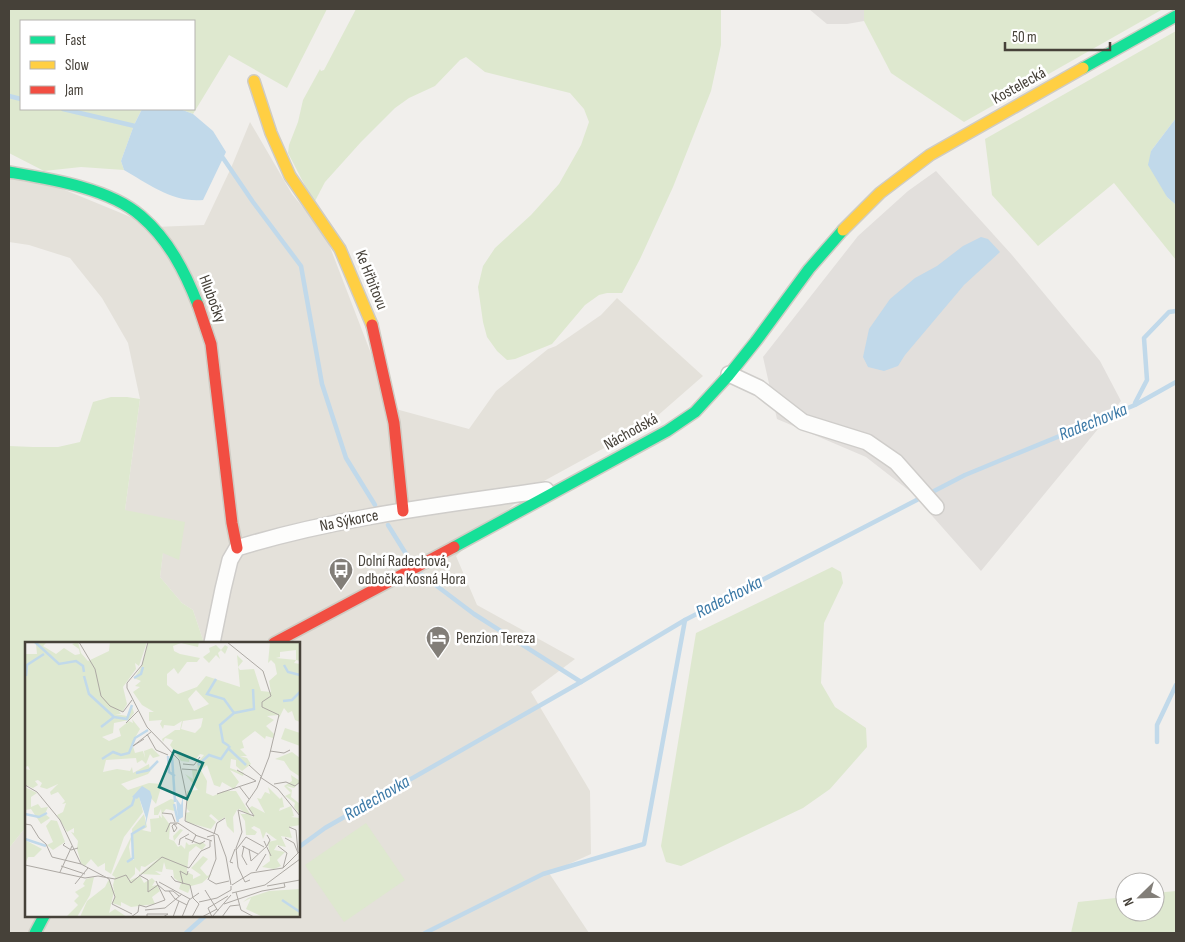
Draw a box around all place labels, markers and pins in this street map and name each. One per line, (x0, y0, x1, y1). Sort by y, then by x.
place label: Dolní Radechová, odbočka Kosná Hora (358, 552, 466, 589)
bus stop icon: Dolní Radechová, odbočka Kosná Hora (328, 557, 354, 591)
hotel icon: Penzion Tereza (425, 625, 451, 659)
place label: Penzion Tereza (456, 629, 535, 648)

